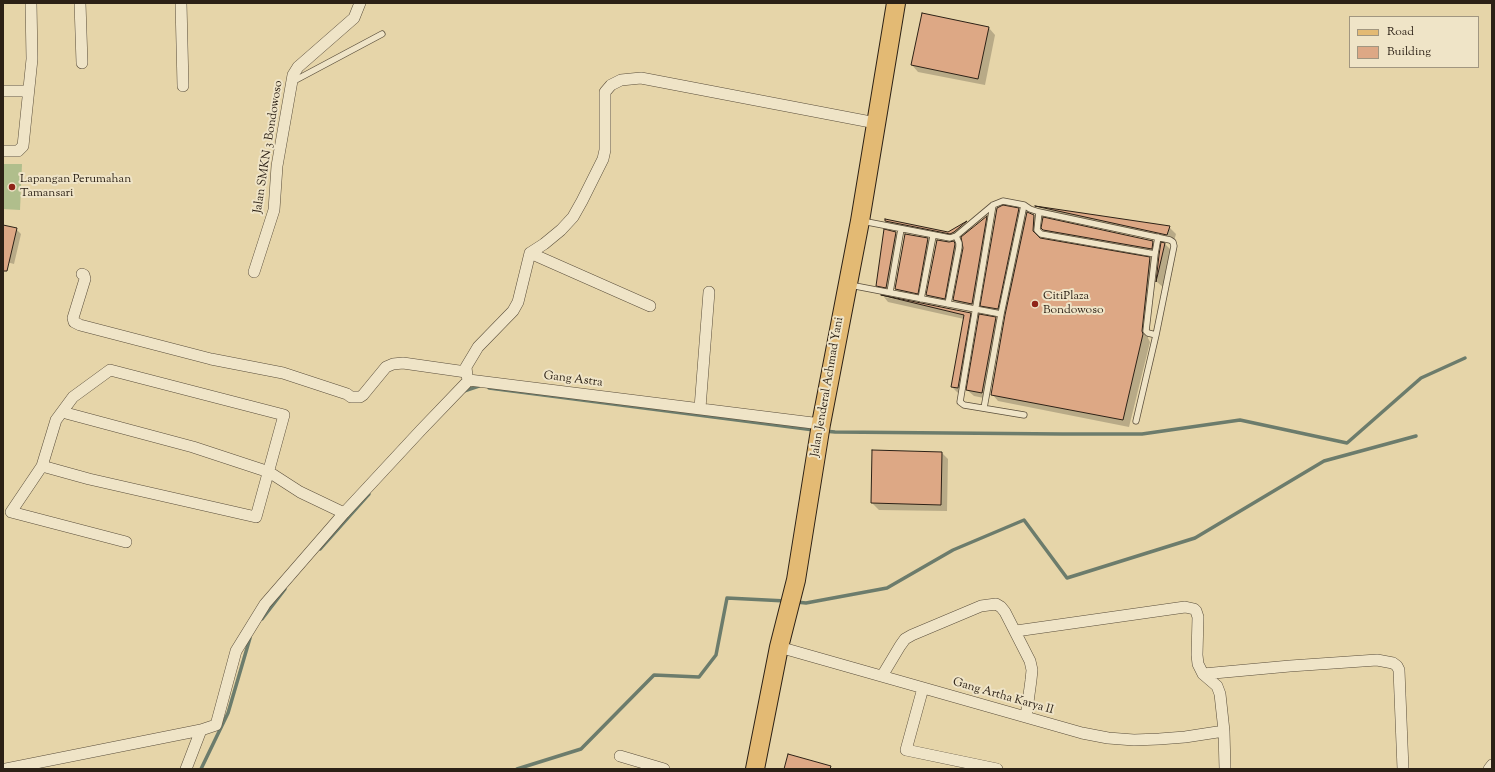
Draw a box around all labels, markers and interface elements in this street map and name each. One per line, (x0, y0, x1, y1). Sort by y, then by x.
legend (1349, 16, 1479, 68)
text: Road (1387, 23, 1414, 41)
text: Building (1387, 43, 1431, 61)
street label: Jalan SMKN 3 Bondowoso (251, 80, 287, 214)
place label: Lapangan Perumahan Tamansari (20, 173, 131, 201)
marker: Lapangan Perumahan Tamansari (7, 182, 17, 192)
place label: CitiPlaza Bondowoso (1043, 290, 1103, 318)
marker: CitiPlaza Bondowoso (1030, 299, 1040, 309)
street label: Jalan Jenderal Achmad Yani (809, 316, 847, 458)
street label: Gang Astra (543, 369, 603, 391)
street label: Gang Artha Karya II (951, 676, 1055, 718)

